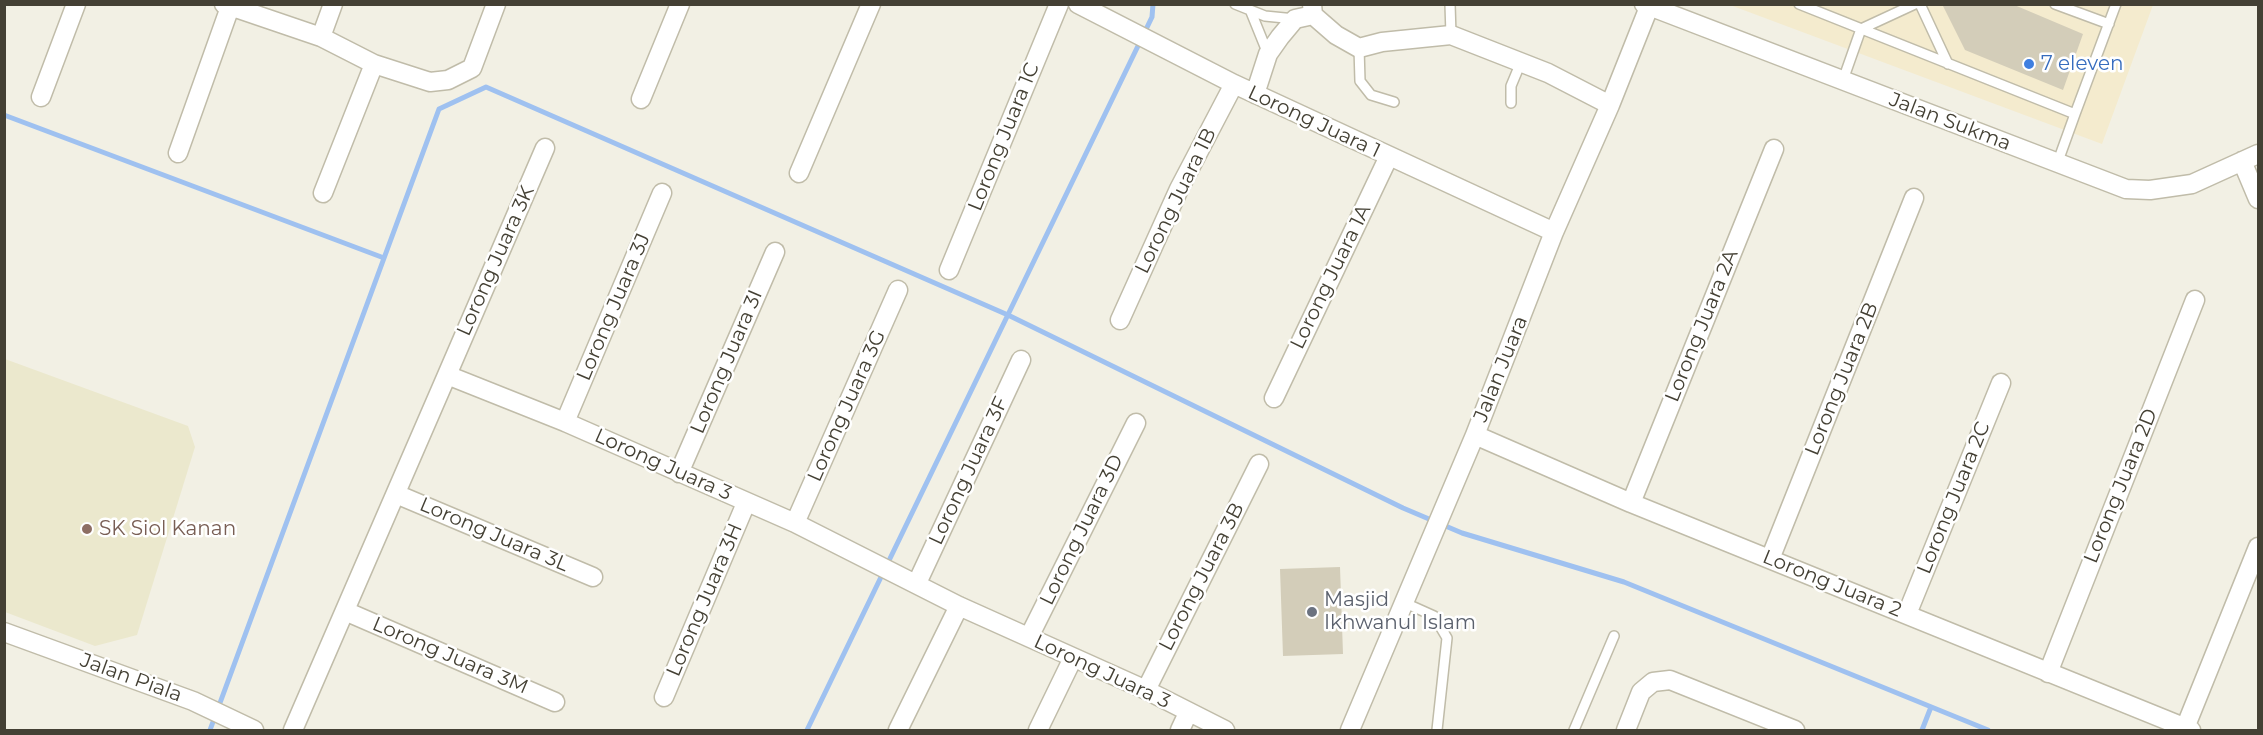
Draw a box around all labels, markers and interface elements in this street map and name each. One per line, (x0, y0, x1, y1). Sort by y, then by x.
place label: 7 eleven (2041, 52, 2123, 76)
marker: 7 eleven (2022, 57, 2036, 71)
street label: Lorong Juara 1C (963, 59, 1045, 215)
street label: Lorong Juara 1 (1244, 81, 1384, 163)
street label: Jalan Sukma (1886, 88, 2014, 156)
street label: Lorong Juara 1B (1130, 124, 1222, 278)
street label: Lorong Juara 3K (452, 182, 540, 340)
street label: Lorong Juara 1A (1286, 201, 1376, 353)
street label: Lorong Juara 3J (572, 230, 656, 384)
street label: Lorong Juara 2A (1661, 246, 1743, 406)
street label: Lorong Juara 3I (686, 287, 768, 437)
street label: Lorong Juara 2B (1800, 299, 1884, 459)
street label: Jalan Juara (1469, 313, 1533, 425)
street label: Lorong Juara 3G (803, 327, 891, 485)
street label: Lorong Juara 3F (924, 393, 1014, 549)
street label: Lorong Juara 2D (2079, 405, 2163, 567)
street label: Lorong Juara 2C (1913, 418, 1995, 578)
street label: Lorong Juara 3 (591, 424, 735, 506)
street label: Lorong Juara 3D (1035, 451, 1129, 609)
street label: Lorong Juara 3L (416, 493, 572, 577)
street label: Lorong Juara 3B (1154, 499, 1250, 655)
place label: SK Siol Kanan (99, 517, 236, 541)
street label: Lorong Juara 3H (662, 520, 748, 680)
marker: SK Siol Kanan (80, 522, 94, 536)
street label: Lorong Juara 2 (1759, 545, 1905, 623)
place label: Masjid Ikhwanul Islam (1324, 588, 1476, 635)
marker: Masjid Ikhwanul Islam (1305, 605, 1319, 619)
street label: Lorong Juara 3M (369, 612, 531, 700)
street label: Lorong Juara 3 (1030, 630, 1174, 714)
street label: Jalan Piala (77, 649, 185, 707)

